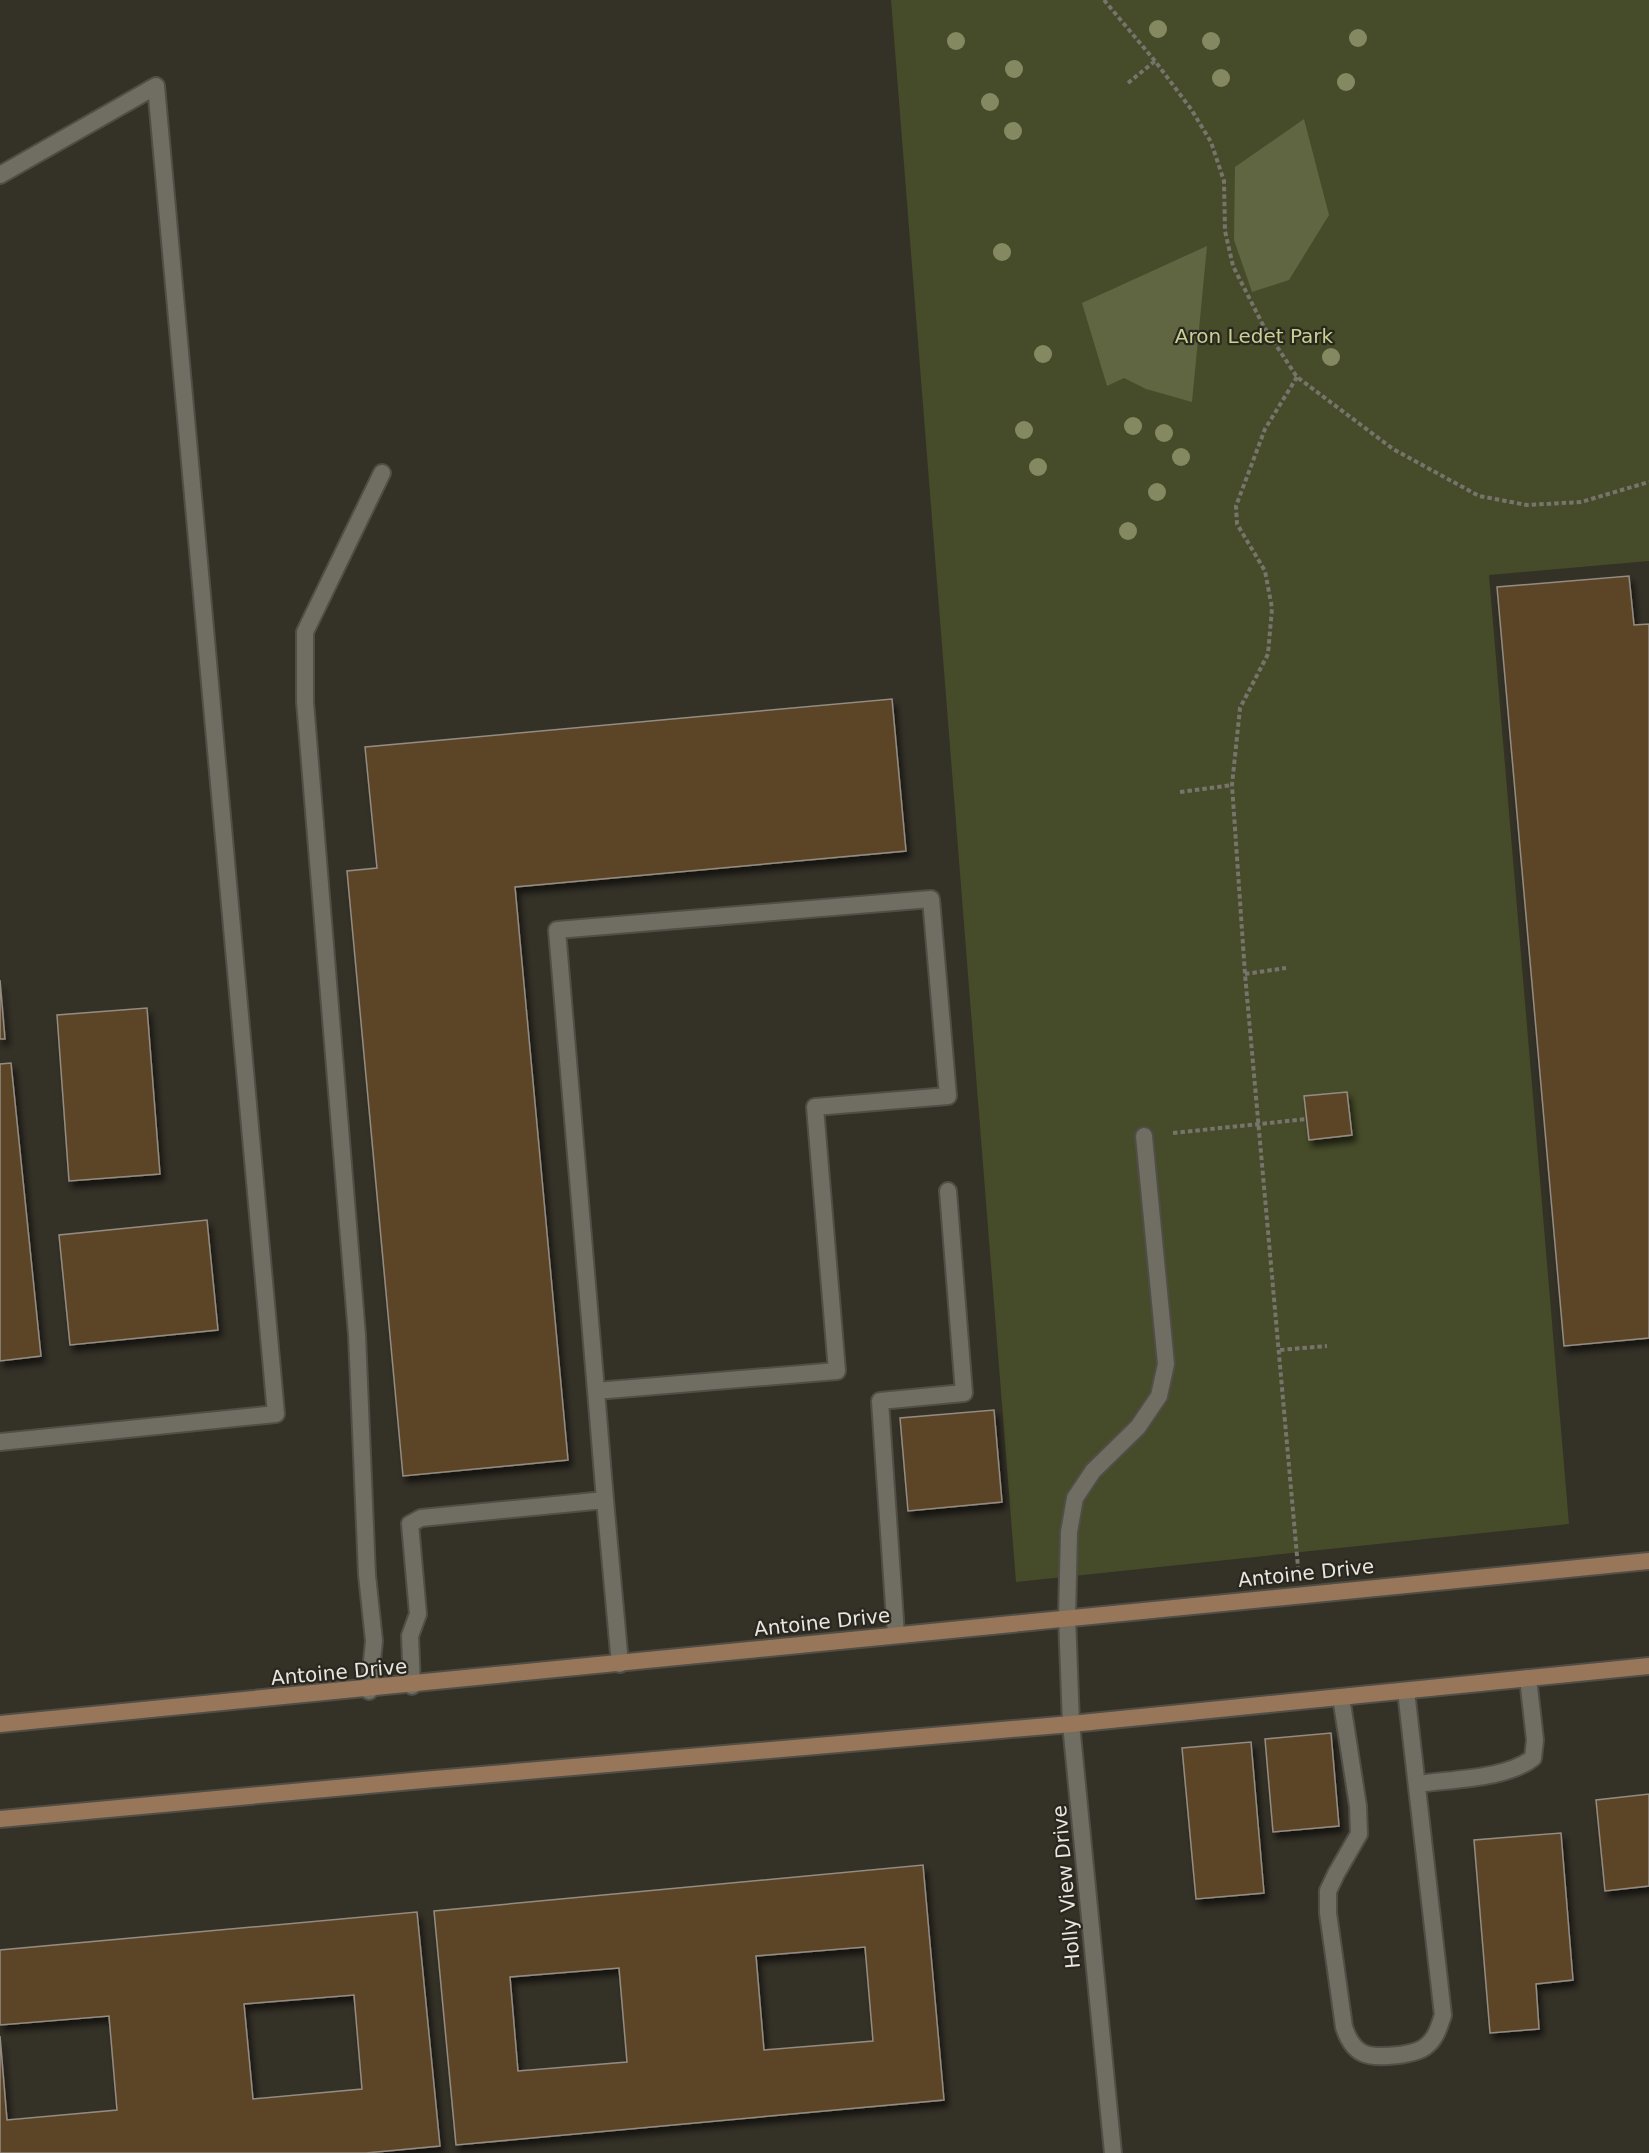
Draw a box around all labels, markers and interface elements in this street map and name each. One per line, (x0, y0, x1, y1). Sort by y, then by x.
park label: Aron Ledet Park (1175, 324, 1334, 348)
street label: Antoine Drive (1237, 1554, 1375, 1592)
street label: Antoine Drive (753, 1603, 891, 1641)
street label: Antoine Drive (270, 1654, 408, 1690)
street label: Holly View Drive (1047, 1804, 1085, 1970)

